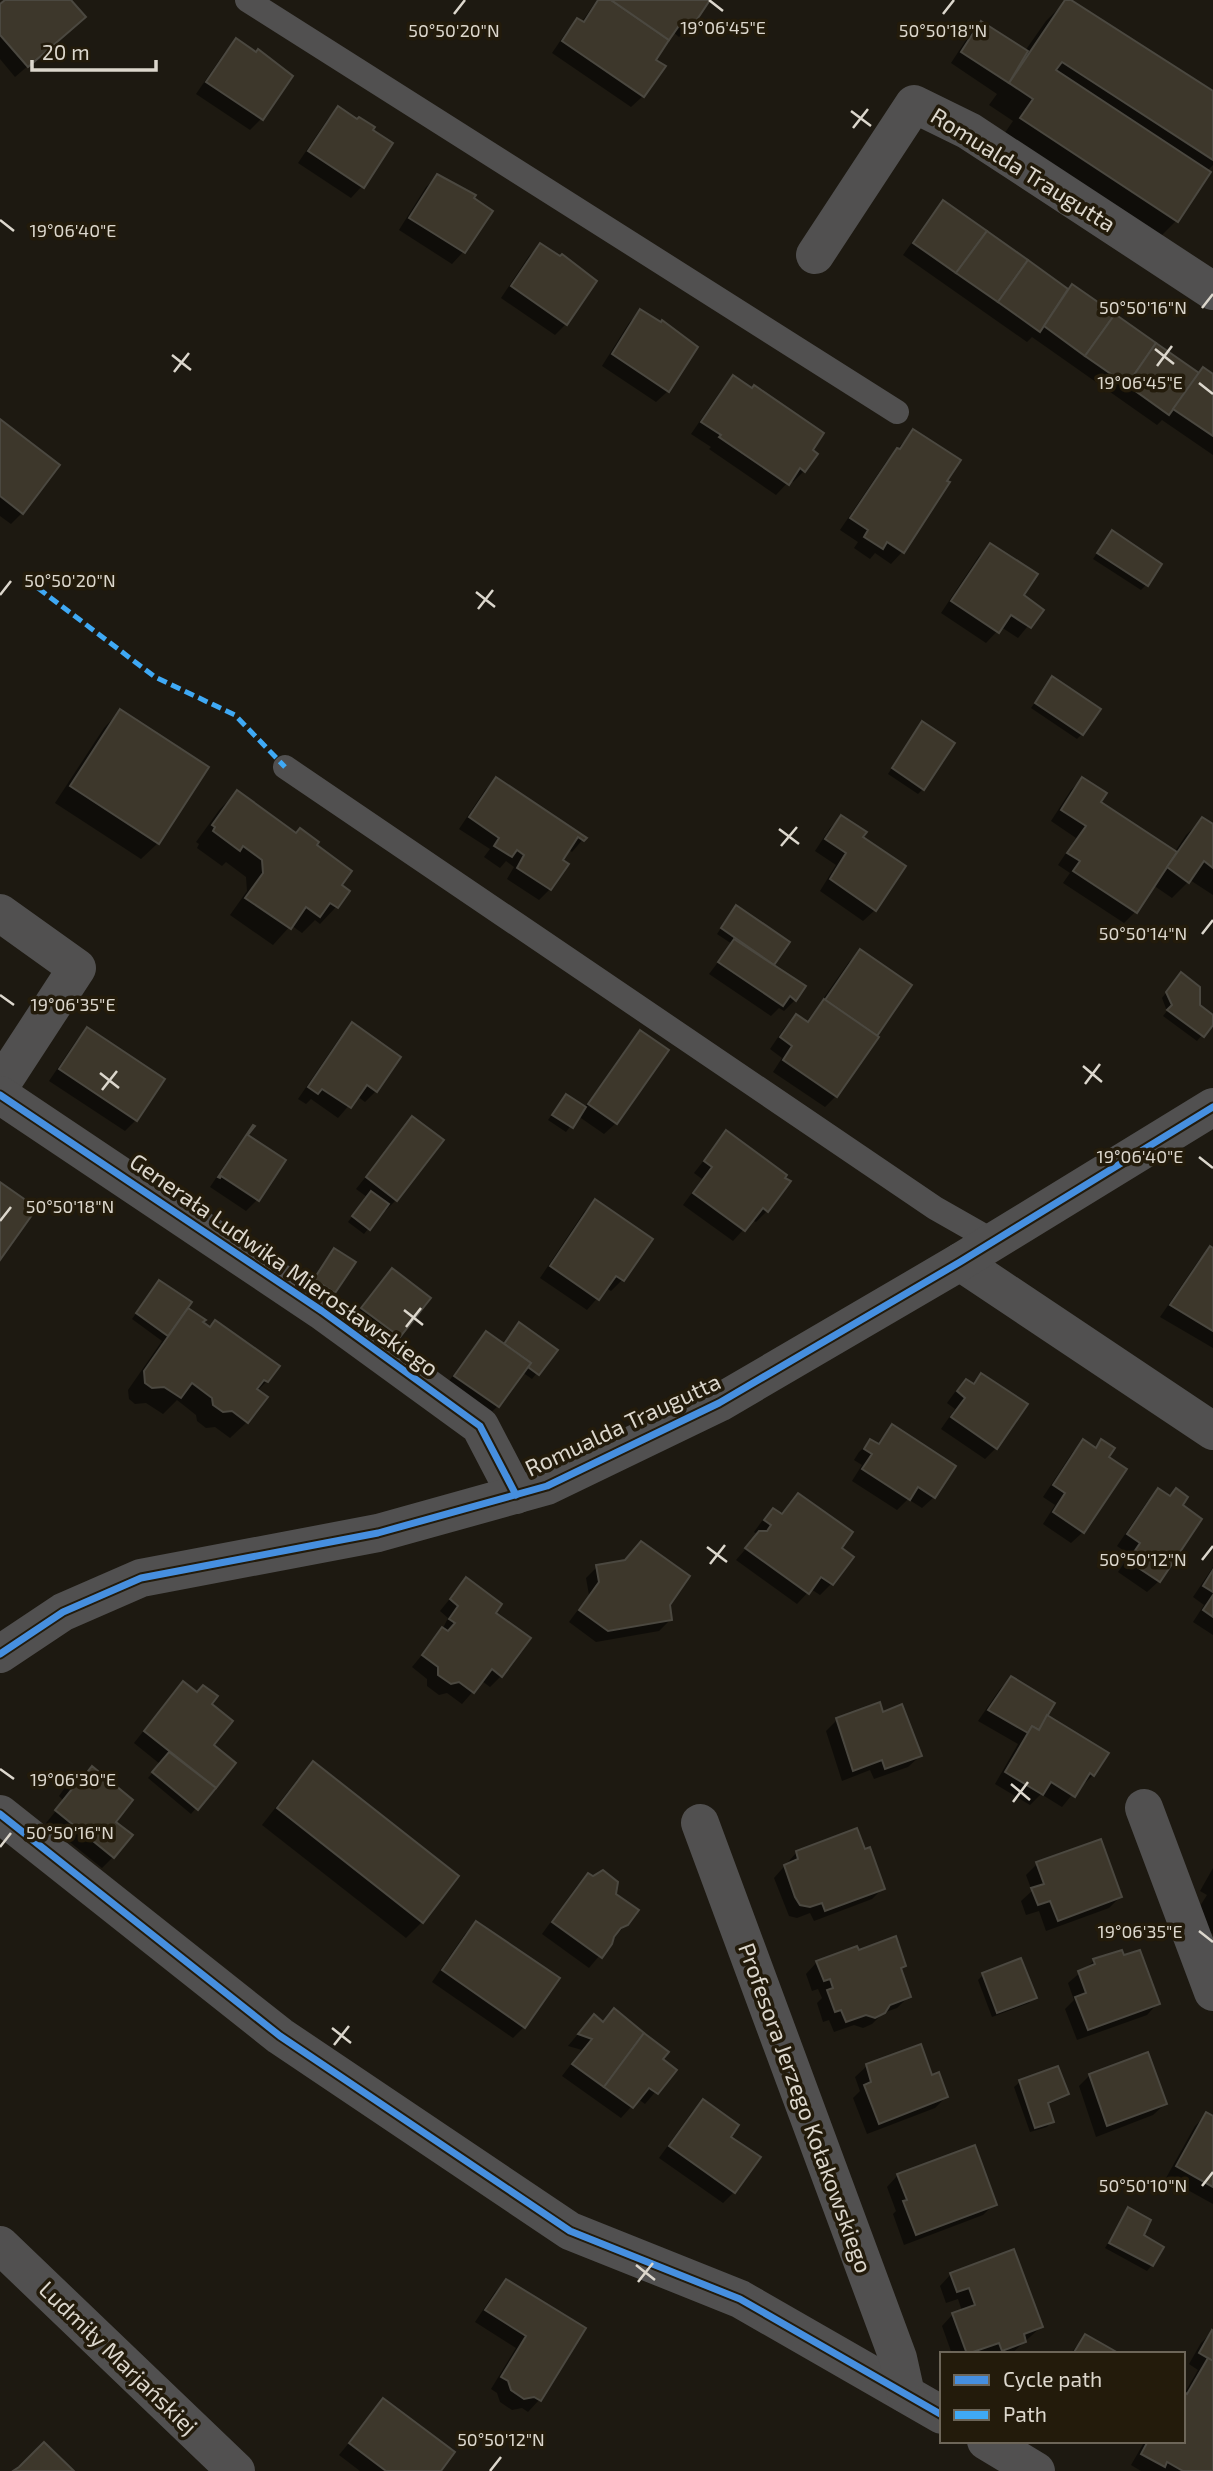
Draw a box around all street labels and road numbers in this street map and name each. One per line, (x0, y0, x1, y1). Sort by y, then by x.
street label: Romualda Traugutta (926, 101, 1121, 237)
street label: Generała Ludwika Mierosławskiego (125, 1147, 444, 1382)
street label: Romualda Traugutta (520, 1366, 725, 1482)
street label: Profesora Jerzego Kołakowskiego (733, 1939, 879, 2277)
street label: Ludmiły Marjańskiej (34, 2275, 204, 2440)

